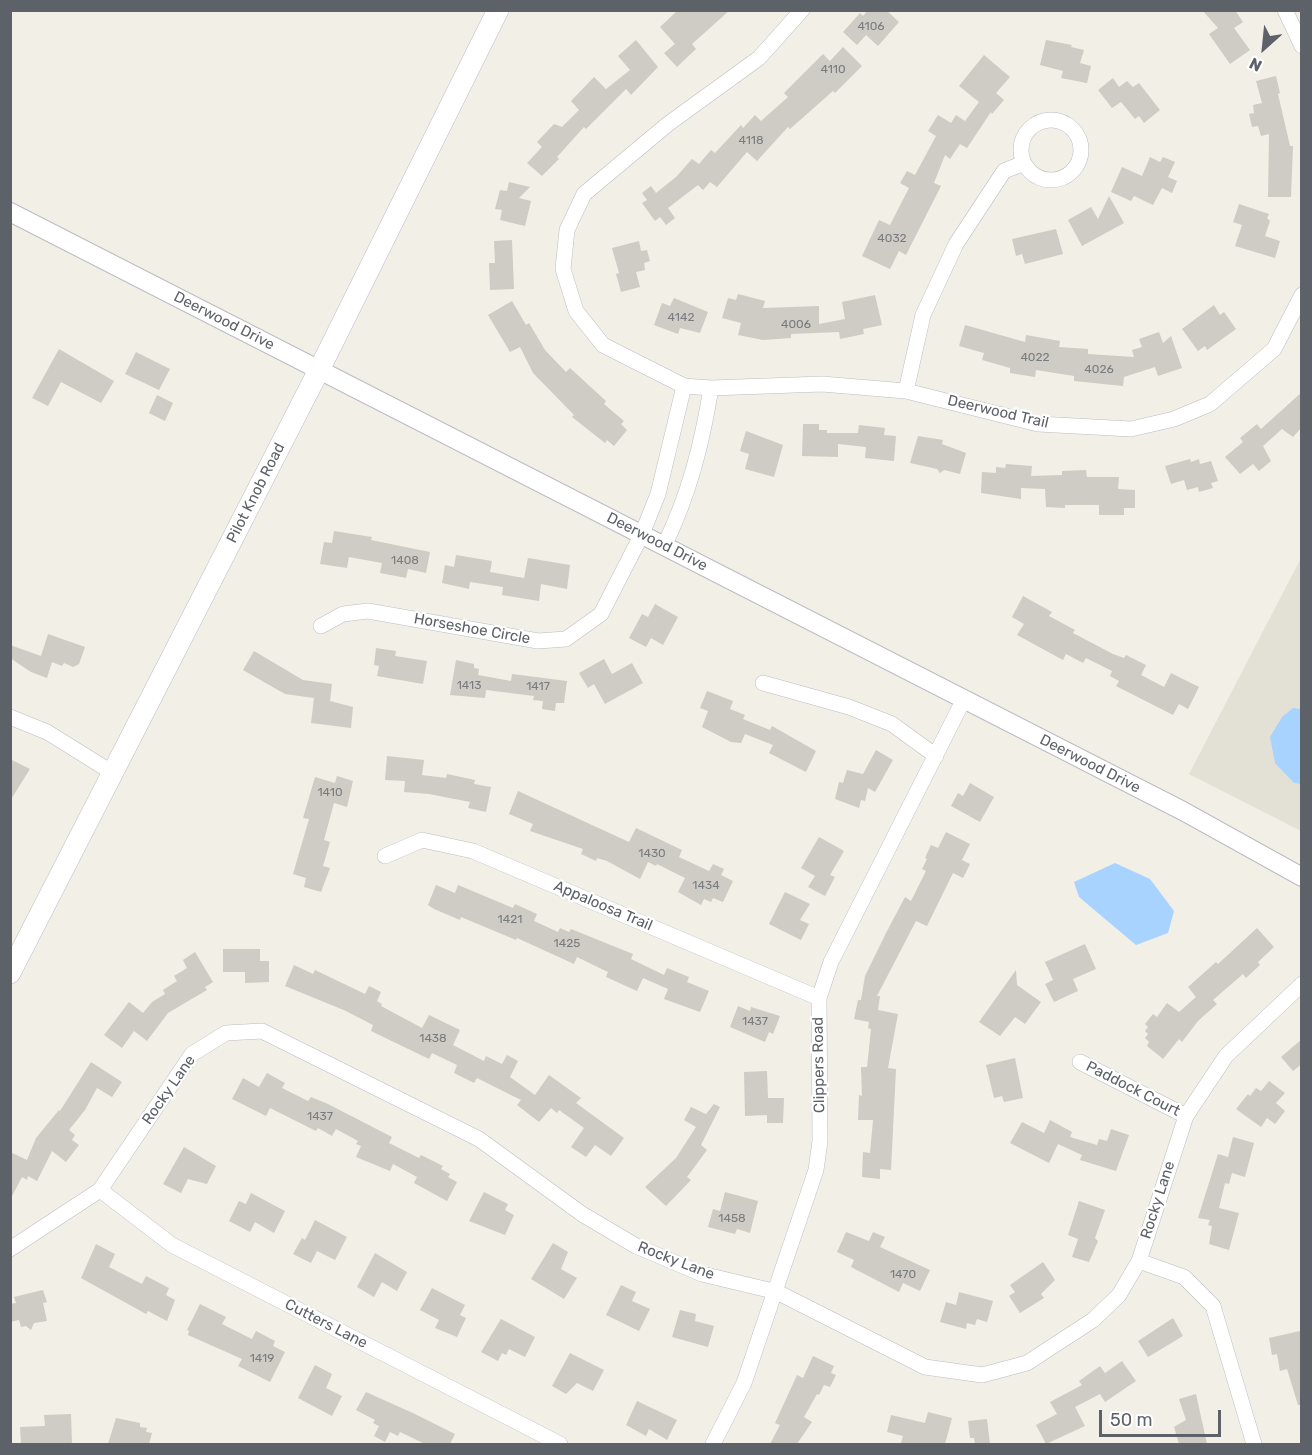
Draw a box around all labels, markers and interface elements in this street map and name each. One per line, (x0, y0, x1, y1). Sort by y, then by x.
north arrow (1234, 18, 1294, 78)
house number: 4106 (857, 20, 885, 34)
text: N (1246, 53, 1265, 76)
house number: 4110 (820, 63, 846, 77)
house number: 4118 (738, 134, 764, 148)
house number: 4032 (877, 232, 907, 246)
street label: Deerwood Drive (171, 288, 277, 354)
house number: 4142 (668, 311, 694, 325)
house number: 4006 (781, 318, 811, 332)
house number: 4022 (1020, 351, 1050, 365)
house number: 4026 (1084, 363, 1114, 377)
street label: Deerwood Trail (946, 392, 1050, 432)
street label: Pilot Knob Road (223, 440, 289, 546)
street label: Deerwood Drive (604, 509, 710, 575)
house number: 1408 (391, 554, 419, 568)
street label: Horseshoe Circle (412, 610, 532, 648)
house number: 1413 (457, 679, 481, 693)
house number: 1417 (526, 680, 550, 694)
street label: Deerwood Drive (1037, 731, 1143, 797)
house number: 1410 (317, 786, 343, 800)
house number: 1430 (638, 847, 666, 861)
street label: Appaloosa Trail (551, 877, 655, 935)
house number: 1434 (692, 879, 720, 893)
house number: 1421 (498, 913, 522, 927)
house number: 1425 (554, 937, 580, 951)
house number: 1437 (742, 1015, 768, 1029)
street label: Clippers Road (809, 1017, 829, 1113)
house number: 1438 (419, 1032, 447, 1046)
street label: Rocky Lane (139, 1052, 199, 1128)
street label: Paddock Court (1083, 1058, 1183, 1120)
house number: 1437 (307, 1110, 333, 1124)
street label: Rocky Lane (1137, 1159, 1179, 1241)
house number: 1458 (718, 1212, 746, 1226)
street label: Rocky Lane (635, 1238, 717, 1284)
house number: 1470 (890, 1268, 916, 1282)
street label: Cutters Lane (282, 1295, 370, 1353)
house number: 1419 (250, 1352, 274, 1366)
scale bar (1102, 1398, 1224, 1436)
text: 50 m (1110, 1409, 1153, 1431)

